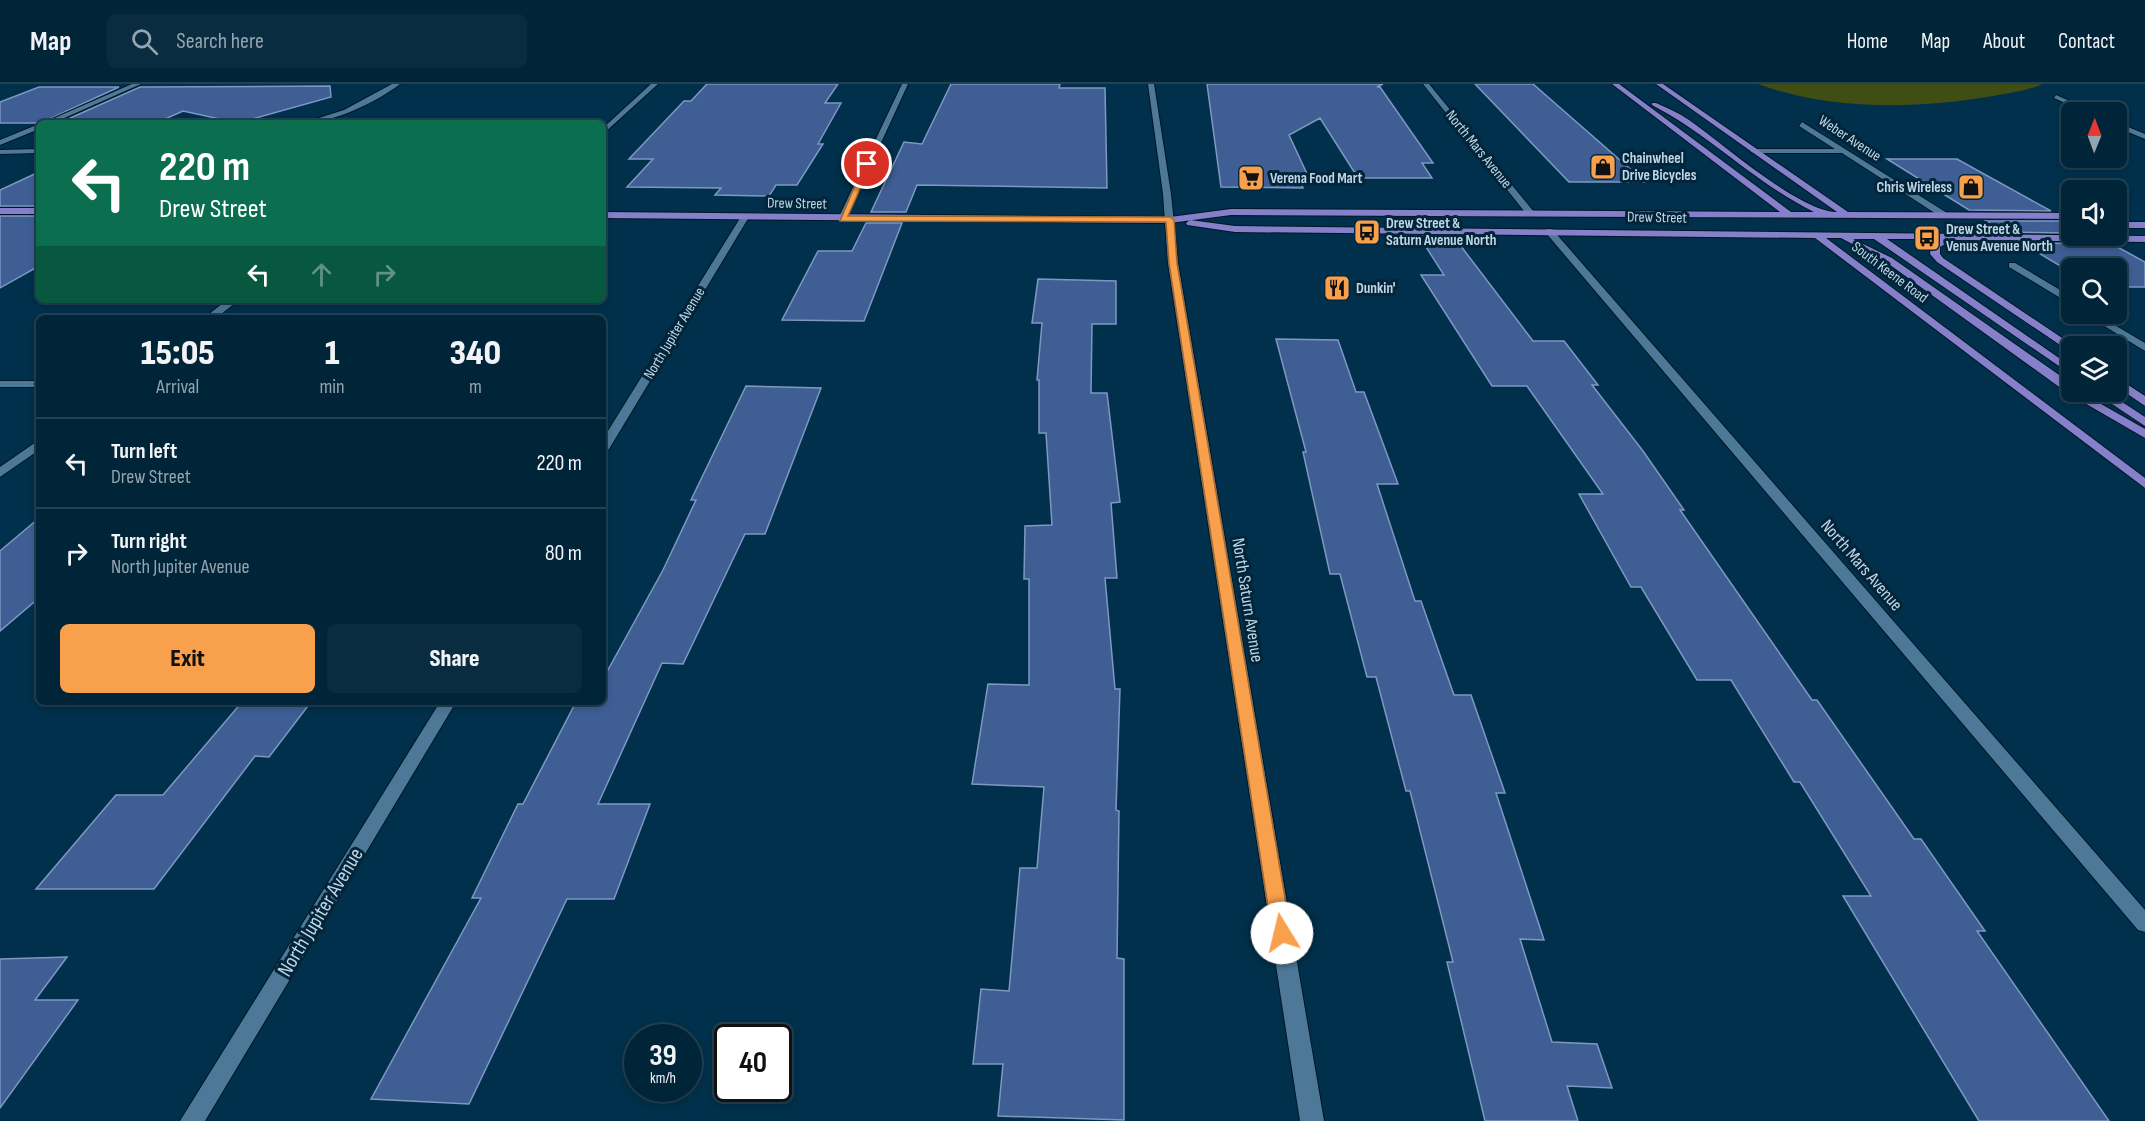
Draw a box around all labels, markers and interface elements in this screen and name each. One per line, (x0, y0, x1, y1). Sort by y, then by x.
search box (107, 14, 527, 68)
text: Map (30, 25, 71, 58)
icon: search (128, 25, 161, 58)
text: Search here (176, 28, 264, 55)
text: Home (1847, 29, 1888, 54)
text: Map (1921, 29, 1950, 54)
text: About (1983, 29, 2025, 54)
text: Contact (2058, 29, 2115, 54)
north arrow (2061, 102, 2127, 168)
map controls (2061, 102, 2127, 402)
street label: North Mars Avenue (1441, 106, 1516, 192)
street label: Weber Avenue (1815, 111, 1885, 166)
pin (841, 138, 892, 189)
text: 220 m (159, 142, 250, 193)
icon: left (60, 144, 138, 222)
icon: arrive (850, 147, 883, 180)
place label: Chainwheel Drive Bicycles (1622, 149, 1697, 185)
shop icon: Chainwheel Drive Bicycles (1588, 152, 1618, 182)
supermarket icon: Verena Food Mart (1236, 163, 1266, 193)
place label: Verena Food Mart (1270, 169, 1363, 188)
shop icon: Chris Wireless (1956, 172, 1986, 202)
place label: Chris Wireless (1877, 178, 1952, 197)
button: sound (2061, 180, 2127, 246)
text: Drew Street (159, 193, 267, 225)
street label: Drew Street (767, 193, 828, 214)
street label: Drew Street (1627, 207, 1688, 228)
place label: Drew Street & Saturn Avenue North (1386, 214, 1496, 250)
bus stop icon: Drew Street & Saturn Avenue North (1352, 217, 1382, 247)
place label: Drew Street & Venus Avenue North (1946, 220, 2053, 256)
bus stop icon: Drew Street & Venus Avenue North (1912, 223, 1942, 253)
street label: South Keene Road (1848, 238, 1932, 307)
icon: left (242, 258, 275, 291)
icon: ahead (305, 258, 338, 291)
icon: right (368, 258, 401, 291)
button: search (2061, 258, 2127, 324)
restaurant icon: Dunkin' (1322, 273, 1352, 303)
place label: Dunkin' (1356, 279, 1396, 298)
street label: North Jupiter Avenue (640, 284, 709, 383)
text: 15:05 (141, 332, 215, 375)
text: 1 (325, 332, 339, 375)
text: 340 (449, 332, 501, 375)
button: layers (2061, 336, 2127, 402)
text: Arrival (156, 375, 199, 399)
text: min (320, 375, 345, 399)
text: m (469, 375, 482, 399)
text: Turn left (111, 438, 177, 465)
icon: left (60, 447, 93, 480)
text: 220 m (536, 450, 582, 477)
text: Drew Street (111, 465, 191, 489)
street label: North Mars Avenue (1816, 515, 1907, 615)
text: Turn right (111, 528, 187, 555)
street label: North Saturn Avenue (1227, 536, 1268, 664)
icon: right (60, 537, 93, 570)
text: 80 m (545, 540, 582, 567)
text: North Jupiter Avenue (111, 555, 250, 579)
button: Exit (60, 624, 315, 693)
button: Share (327, 624, 582, 693)
street label: North Jupiter Avenue (272, 843, 369, 981)
position arrow (1250, 901, 1314, 965)
speed limit sign: 40 (714, 1024, 792, 1102)
text: 39 (649, 1038, 677, 1074)
text: km/h (650, 1069, 676, 1088)

